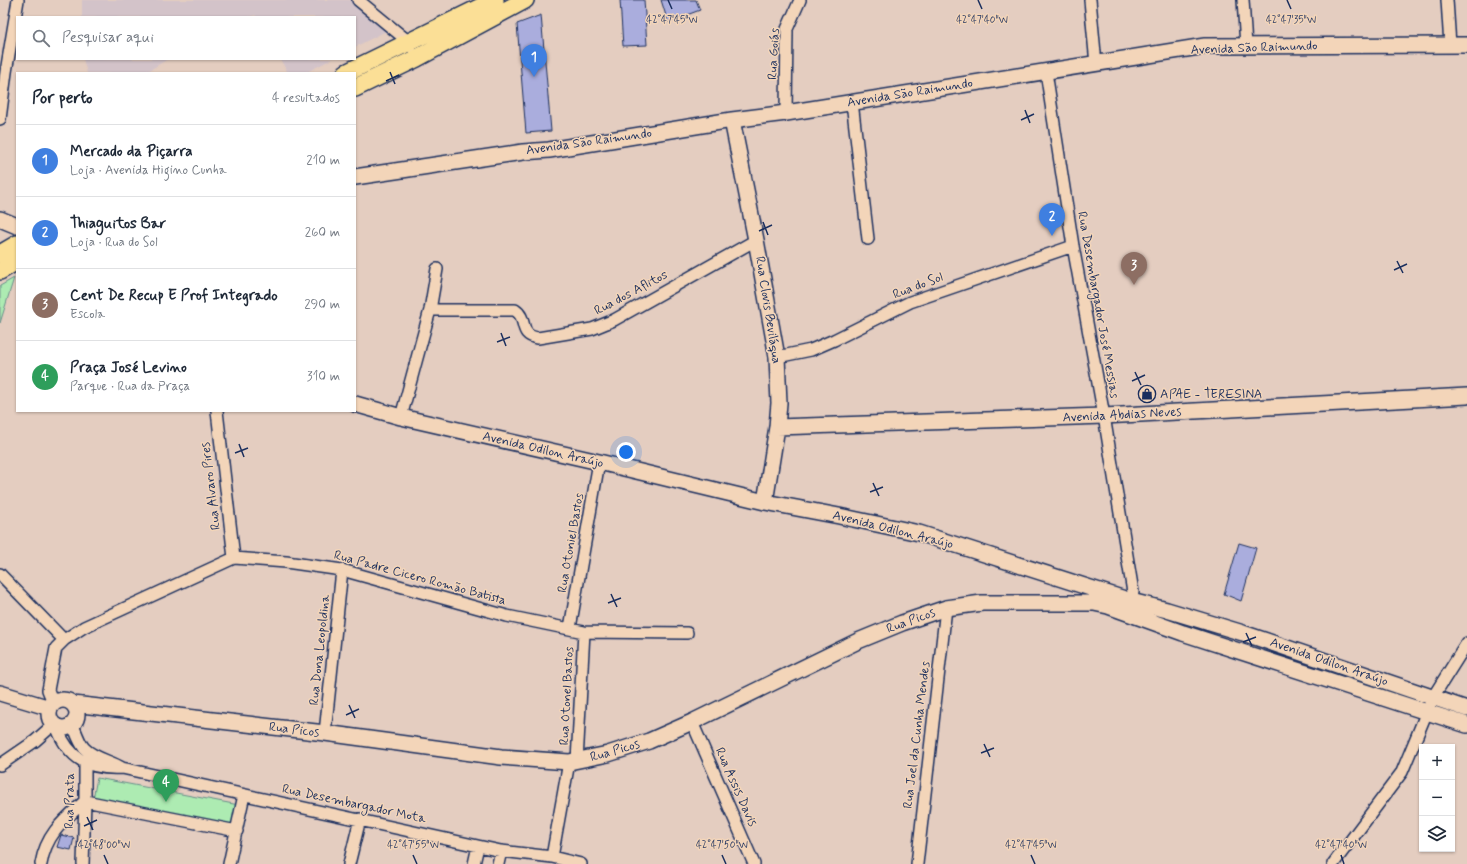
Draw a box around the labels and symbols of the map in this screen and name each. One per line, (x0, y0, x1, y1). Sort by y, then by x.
text: 42°47'45"W (646, 13, 698, 27)
text: 42°47'40"W (956, 13, 1008, 27)
text: 42°47'35"W (1266, 13, 1316, 27)
street label: Rua Goiás (764, 27, 784, 80)
street label: Avenida São Raimundo (1190, 37, 1318, 59)
pin: 1 (521, 44, 547, 77)
street label: Avenida São Raimundo (846, 75, 974, 111)
street label: Avenida São Raimundo (525, 125, 653, 159)
pin: 2 (1039, 203, 1065, 236)
street label: Rua Desembargador José Messias (1072, 210, 1123, 400)
pin: 3 (1121, 252, 1147, 285)
street label: Rua Clovis Beviláqua (751, 255, 785, 365)
street label: Rua dos Aflitos (591, 266, 671, 319)
street label: Rua do Sol (890, 269, 946, 303)
shop icon: APAE - TERESINA (1137, 384, 1157, 404)
place label: APAE - TERESINA (1160, 386, 1262, 403)
street label: Avenida Abdias Neves (1062, 403, 1182, 427)
street label: Avenida Odilon Araújo (481, 428, 606, 472)
street label: Rua Alvaro Pires (197, 441, 225, 531)
your location (616, 442, 636, 462)
street label: Rua Otoniel Bastos (554, 492, 588, 594)
street label: Avenida Odilon Araújo (831, 507, 956, 553)
street label: Rua Padre Cicero Romão Batista (332, 547, 508, 609)
street label: Rua Dona Leopoldina (306, 593, 334, 706)
street label: Rua Picos (884, 604, 938, 638)
street label: Avenida Odilon Araújo (1268, 634, 1391, 690)
street label: Rua Otonel Bastos (556, 646, 578, 746)
street label: Rua Joel da Cunha Mendes (900, 660, 935, 810)
street label: Rua Picos (268, 718, 320, 742)
street label: Rua Picos (588, 736, 642, 766)
street label: Rua Assis Davis (711, 745, 761, 829)
pin: 4 (153, 769, 179, 802)
street label: Rua Prata (61, 773, 79, 829)
street label: Rua Desembargador Mota (280, 780, 428, 829)
text: 42°48'00"W (78, 838, 130, 852)
text: 42°47'55"W (387, 838, 439, 852)
text: 42°47'50"W (696, 838, 748, 852)
text: 42°47'45"W (1005, 838, 1057, 852)
text: 42°47'40"W (1315, 838, 1367, 852)

